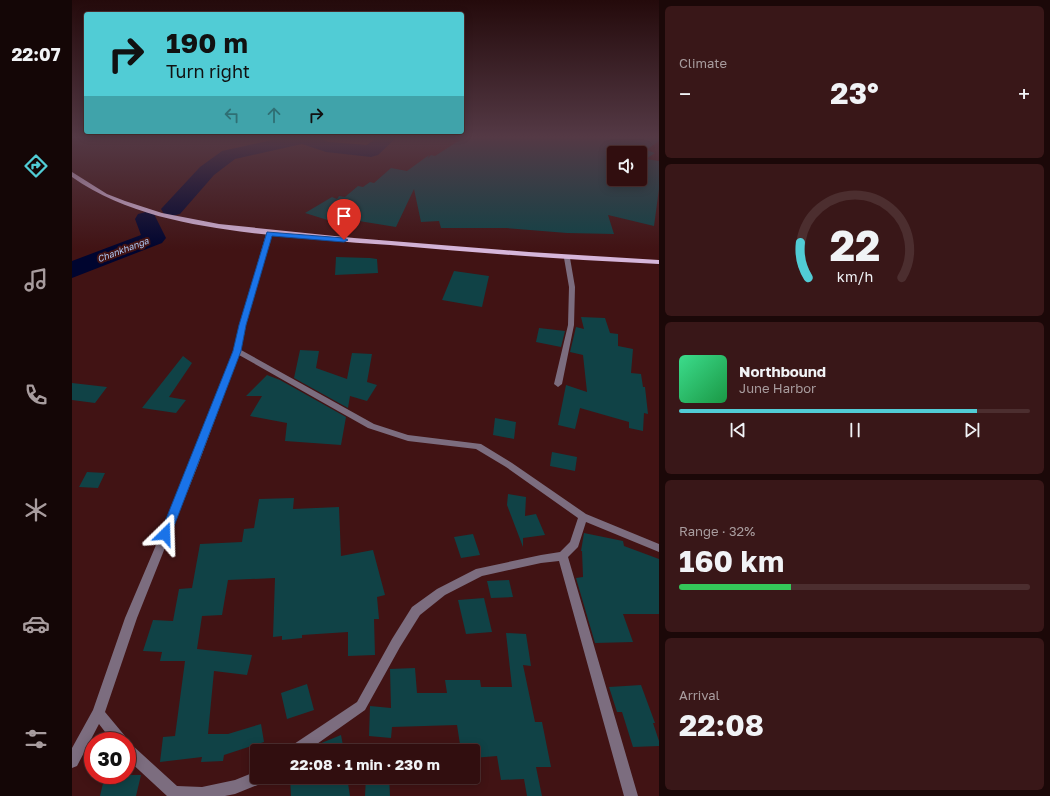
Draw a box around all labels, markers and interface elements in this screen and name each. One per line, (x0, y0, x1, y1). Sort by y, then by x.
text: 190 m (166, 26, 248, 59)
icon: right (100, 28, 152, 80)
text: 22:07 (11, 43, 61, 65)
text: Climate (679, 55, 727, 71)
text: Turn right (166, 60, 250, 82)
text: 23° (830, 75, 879, 111)
text: − (679, 80, 691, 107)
text: + (1018, 80, 1030, 107)
icon: left (221, 104, 243, 126)
icon: ahead (263, 104, 285, 126)
icon: right (305, 104, 327, 126)
map controls (607, 146, 647, 186)
button: sound (607, 146, 647, 186)
icon: directions (22, 152, 50, 180)
pin (327, 199, 361, 240)
icon: arrive (333, 205, 355, 227)
text: 22 (829, 220, 880, 270)
water label: Chankhanga (96, 234, 151, 264)
icon: music (22, 266, 50, 294)
text: km/h (836, 268, 873, 285)
text: Northbound (739, 362, 826, 380)
text: June Harbor (739, 380, 816, 396)
icon: phone (22, 381, 50, 409)
icon: previous (727, 419, 749, 441)
icon: pause (844, 419, 866, 441)
icon: next (961, 419, 983, 441)
icon: climate (22, 496, 50, 524)
position arrow (144, 513, 186, 555)
text: Range · 32% (679, 523, 755, 539)
text: 160 km (679, 543, 784, 579)
icon: car (22, 610, 50, 638)
text: Arrival (679, 687, 720, 703)
text: 22:08 (679, 707, 764, 743)
icon: filters (22, 725, 50, 753)
speed limit sign: 30 (84, 732, 136, 784)
text: 22:08 · 1 min · 230 m (290, 755, 440, 773)

